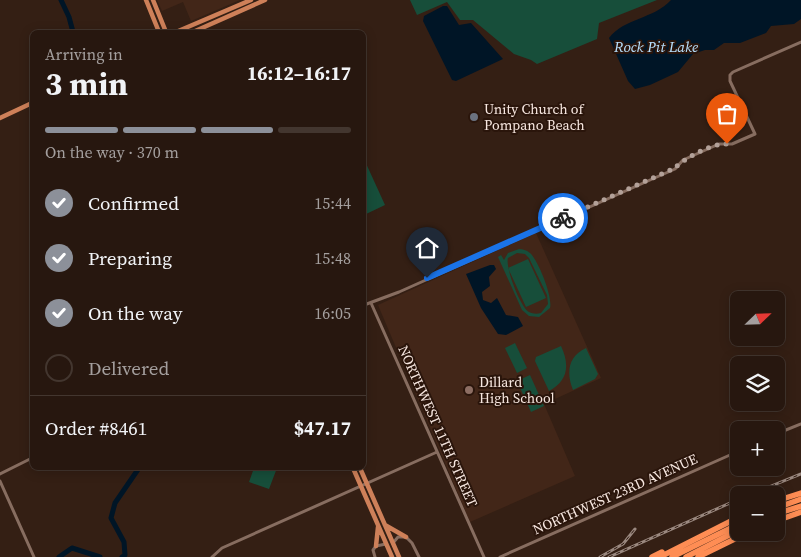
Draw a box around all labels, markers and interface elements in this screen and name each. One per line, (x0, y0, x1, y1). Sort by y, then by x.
water label: Rock Pit Lake (613, 36, 698, 57)
text: Arriving in (45, 43, 123, 65)
text: 16:12–16:17 (247, 60, 351, 86)
text: 3 min (45, 62, 128, 106)
pin (706, 93, 748, 144)
place label: Unity Church of Pompano Beach (484, 99, 585, 135)
icon: bag (713, 100, 741, 128)
marker: Unity Church of Pompano Beach (468, 111, 480, 123)
text: On the way · 370 m (45, 141, 179, 163)
icon: check (45, 189, 73, 217)
text: Confirmed (88, 190, 179, 216)
text: 15:44 (314, 192, 351, 214)
courier (538, 193, 588, 243)
icon: bike (549, 204, 577, 232)
pin (406, 227, 448, 278)
icon: home (413, 234, 441, 262)
icon: check (45, 244, 73, 272)
text: Preparing (88, 245, 172, 271)
text: 15:48 (314, 247, 351, 269)
north arrow (730, 291, 785, 346)
map controls (730, 291, 785, 541)
icon: check (45, 299, 73, 327)
text: On the way (88, 300, 183, 326)
text: 16:05 (314, 302, 351, 324)
street label: NORTHWEST 11TH STREET (393, 342, 483, 510)
text: Delivered (88, 355, 169, 381)
button: layers (730, 356, 785, 411)
place label: Dillard High School (479, 372, 555, 408)
marker: Dillard High School (463, 384, 475, 396)
text: Order #8461 (45, 415, 147, 441)
text: $47.17 (294, 415, 351, 441)
button: + (730, 421, 785, 476)
street label: NORTHWEST 23RD AVENUE (529, 449, 701, 539)
button: − (730, 486, 785, 541)

